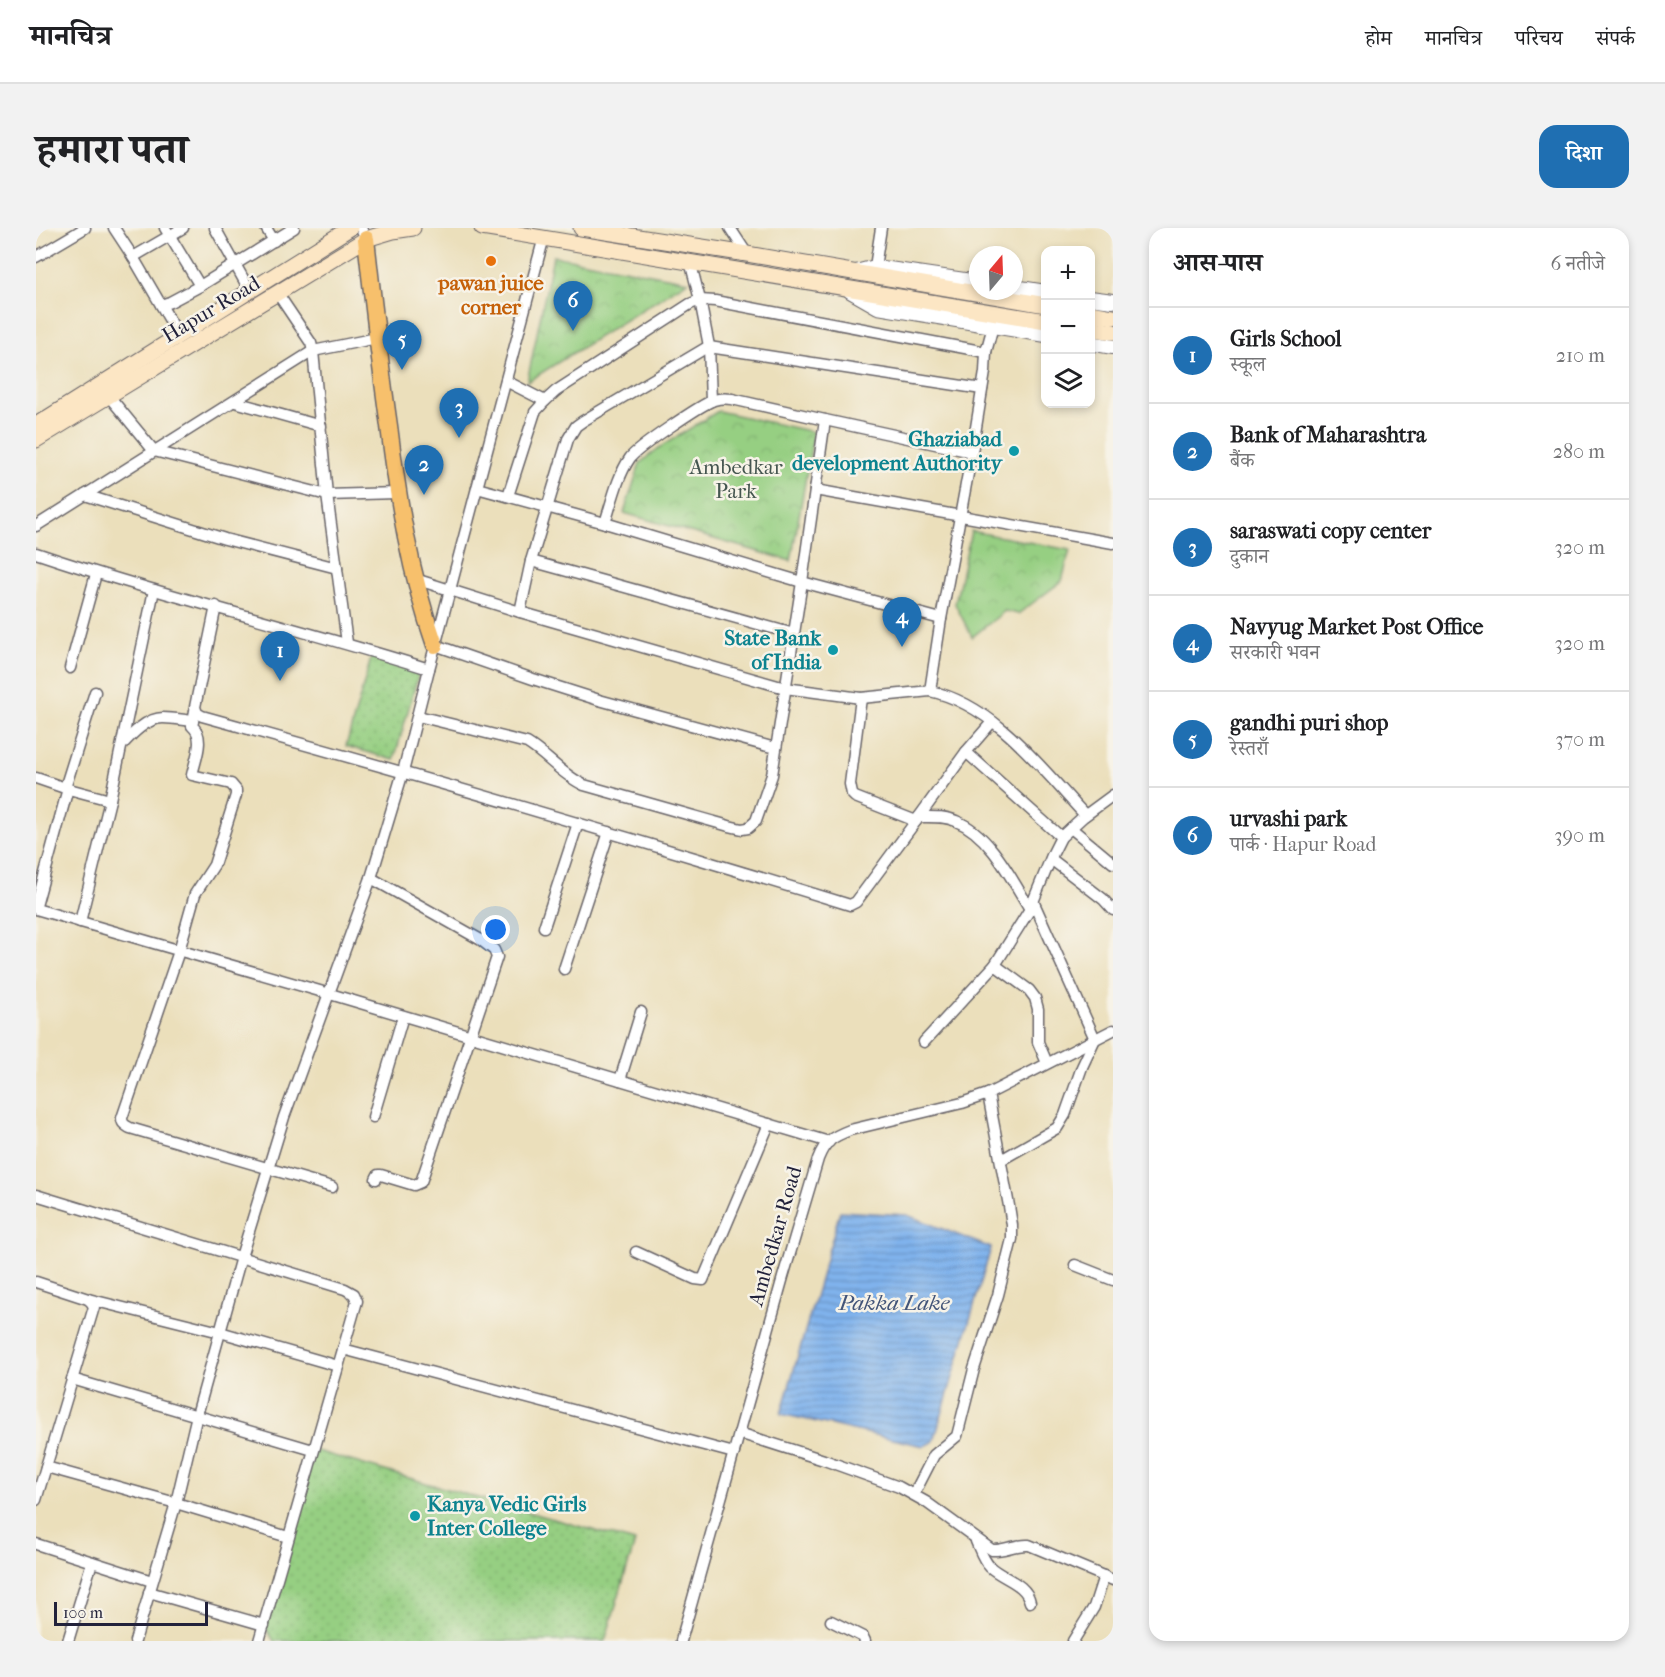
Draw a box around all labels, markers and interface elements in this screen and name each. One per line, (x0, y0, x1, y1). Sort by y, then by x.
text: मानचित्र (30, 19, 112, 52)
text: होम (1365, 26, 1392, 50)
text: मानचित्र (1425, 26, 1482, 50)
text: परिचय (1515, 26, 1563, 50)
text: संपर्क (1596, 26, 1635, 50)
text: हमारा पता (36, 125, 188, 174)
button: दिशा (1539, 125, 1629, 188)
north arrow (969, 246, 1023, 300)
map controls (1041, 246, 1095, 408)
button: + (1041, 246, 1095, 300)
text: आस-पास (1173, 247, 1262, 278)
text: 6 नतीजे (1551, 252, 1605, 275)
marker: pawan juice corner (484, 254, 498, 268)
street label: Hapur Road (158, 270, 265, 348)
place label: pawan juice corner (437, 271, 544, 319)
pin: 6 (554, 282, 592, 331)
button: − (1041, 300, 1095, 354)
pin: 5 (382, 320, 422, 370)
text: Girls School (1230, 326, 1342, 352)
text: 1 (1189, 344, 1196, 367)
text: 210 m (1556, 344, 1605, 367)
text: स्कूल (1230, 353, 1266, 376)
button: layers (1041, 354, 1095, 408)
pin: 3 (440, 388, 478, 438)
text: Bank of Maharashtra (1230, 422, 1426, 448)
place label: Ghaziabad development Authority (792, 427, 1004, 475)
text: 2 (1187, 440, 1198, 463)
text: 280 m (1553, 440, 1605, 463)
marker: Ghaziabad development Authority (1007, 444, 1021, 458)
pin: 2 (404, 446, 444, 495)
text: बैंक (1230, 449, 1254, 472)
park label: Ambedkar Park (688, 455, 783, 503)
text: saraswati copy center (1230, 518, 1431, 544)
text: 3 (1188, 536, 1197, 559)
text: 320 m (1555, 536, 1605, 559)
text: दुकान (1230, 545, 1269, 568)
pin: 4 (882, 598, 922, 647)
text: Navyug Market Post Office (1230, 614, 1483, 640)
place label: State Bank of India (724, 626, 822, 674)
pin: 1 (260, 632, 300, 681)
text: 4 (1187, 632, 1198, 655)
text: 320 m (1555, 632, 1605, 655)
text: सरकारी भवन (1230, 641, 1320, 664)
marker: State Bank of India (826, 643, 840, 657)
text: gandhi puri shop (1230, 710, 1388, 736)
text: 5 (1188, 728, 1197, 751)
text: 370 m (1555, 728, 1605, 751)
text: रेस्तराँ (1230, 737, 1268, 760)
text: urvashi park (1230, 806, 1347, 832)
text: 6 (1187, 824, 1198, 847)
text: 390 m (1554, 824, 1605, 847)
text: पार्क · Hapur Road (1230, 833, 1377, 856)
your location (481, 915, 510, 944)
street label: Ambedkar Road (743, 1163, 807, 1310)
water label: Pakka Lake (838, 1290, 950, 1316)
place label: Kanya Vedic Girls Inter College (427, 1492, 587, 1540)
marker: Kanya Vedic Girls Inter College (408, 1509, 422, 1523)
scale bar (54, 1599, 208, 1626)
text: 100 m (63, 1603, 103, 1622)

